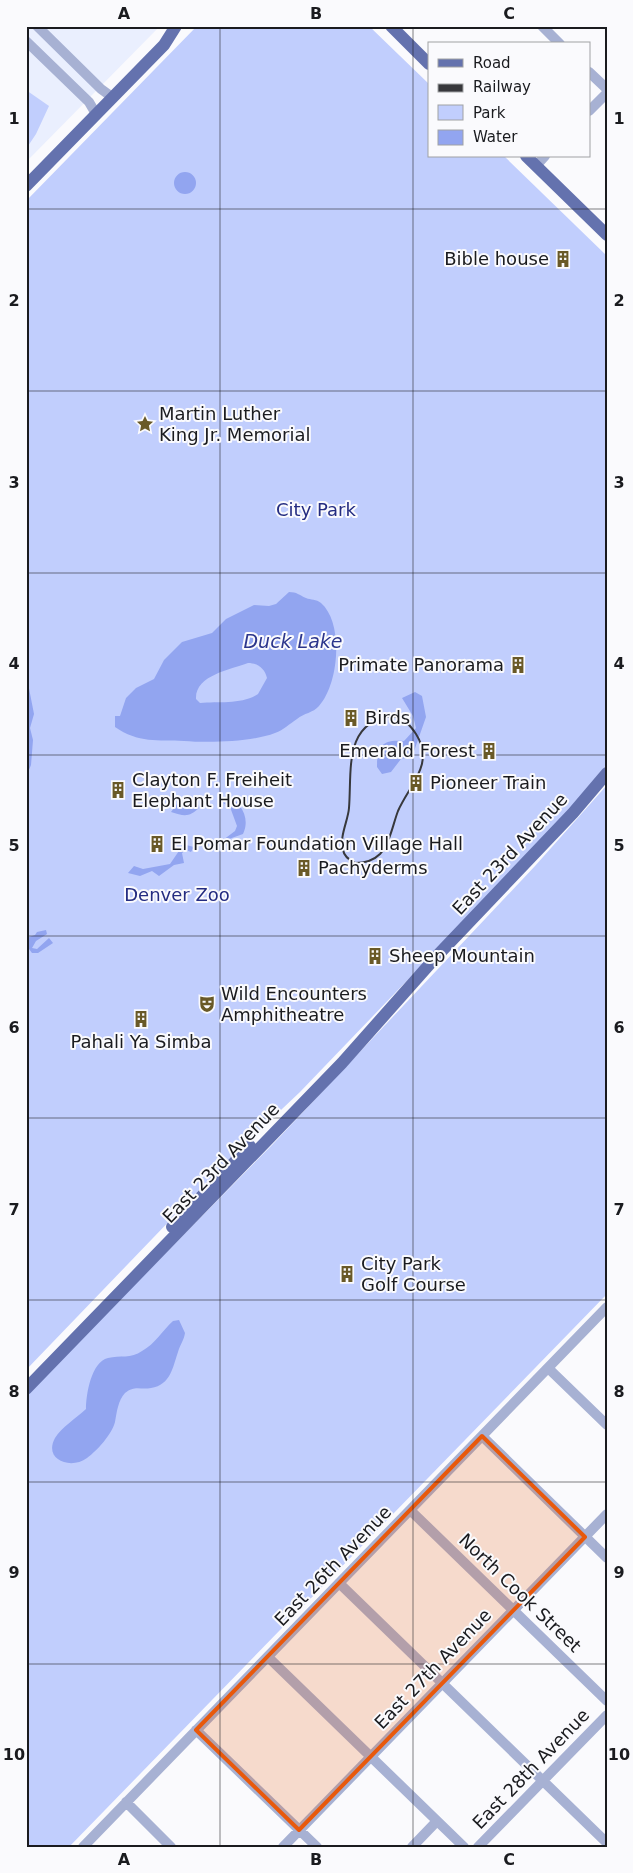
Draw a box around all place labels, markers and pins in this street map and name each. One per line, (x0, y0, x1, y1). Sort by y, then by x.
place label: Bible house (444, 248, 549, 269)
building icon: Bible house (553, 249, 573, 269)
place label: Martin Luther King Jr. Memorial (159, 403, 310, 445)
place icon: Martin Luther King Jr. Memorial (135, 414, 155, 434)
place label: Primate Panorama (338, 654, 504, 675)
building icon: Primate Panorama (508, 655, 528, 675)
place label: Birds (365, 707, 410, 728)
building icon: Birds (341, 708, 361, 728)
place label: Emerald Forest (339, 740, 475, 761)
building icon: Emerald Forest (479, 741, 499, 761)
place label: Clayton F. Freiheit Elephant House (132, 769, 292, 811)
place label: Pioneer Train (430, 772, 546, 793)
building icon: Pioneer Train (406, 773, 426, 793)
building icon: Clayton F. Freiheit Elephant House (108, 780, 128, 800)
place label: El Pomar Foundation Village Hall (171, 833, 463, 854)
building icon: El Pomar Foundation Village Hall (147, 834, 167, 854)
place label: Pachyderms (318, 857, 428, 878)
building icon: Pachyderms (294, 858, 314, 878)
place label: Sheep Mountain (389, 945, 535, 966)
building icon: Sheep Mountain (365, 946, 385, 966)
place label: Wild Encounters Amphitheatre (221, 983, 367, 1025)
theatre icon: Wild Encounters Amphitheatre (197, 994, 217, 1014)
building icon: Pahali Ya Simba (131, 1009, 151, 1029)
place label: Pahali Ya Simba (71, 1031, 211, 1052)
place label: City Park Golf Course (361, 1253, 466, 1295)
building icon: City Park Golf Course (337, 1264, 357, 1284)

